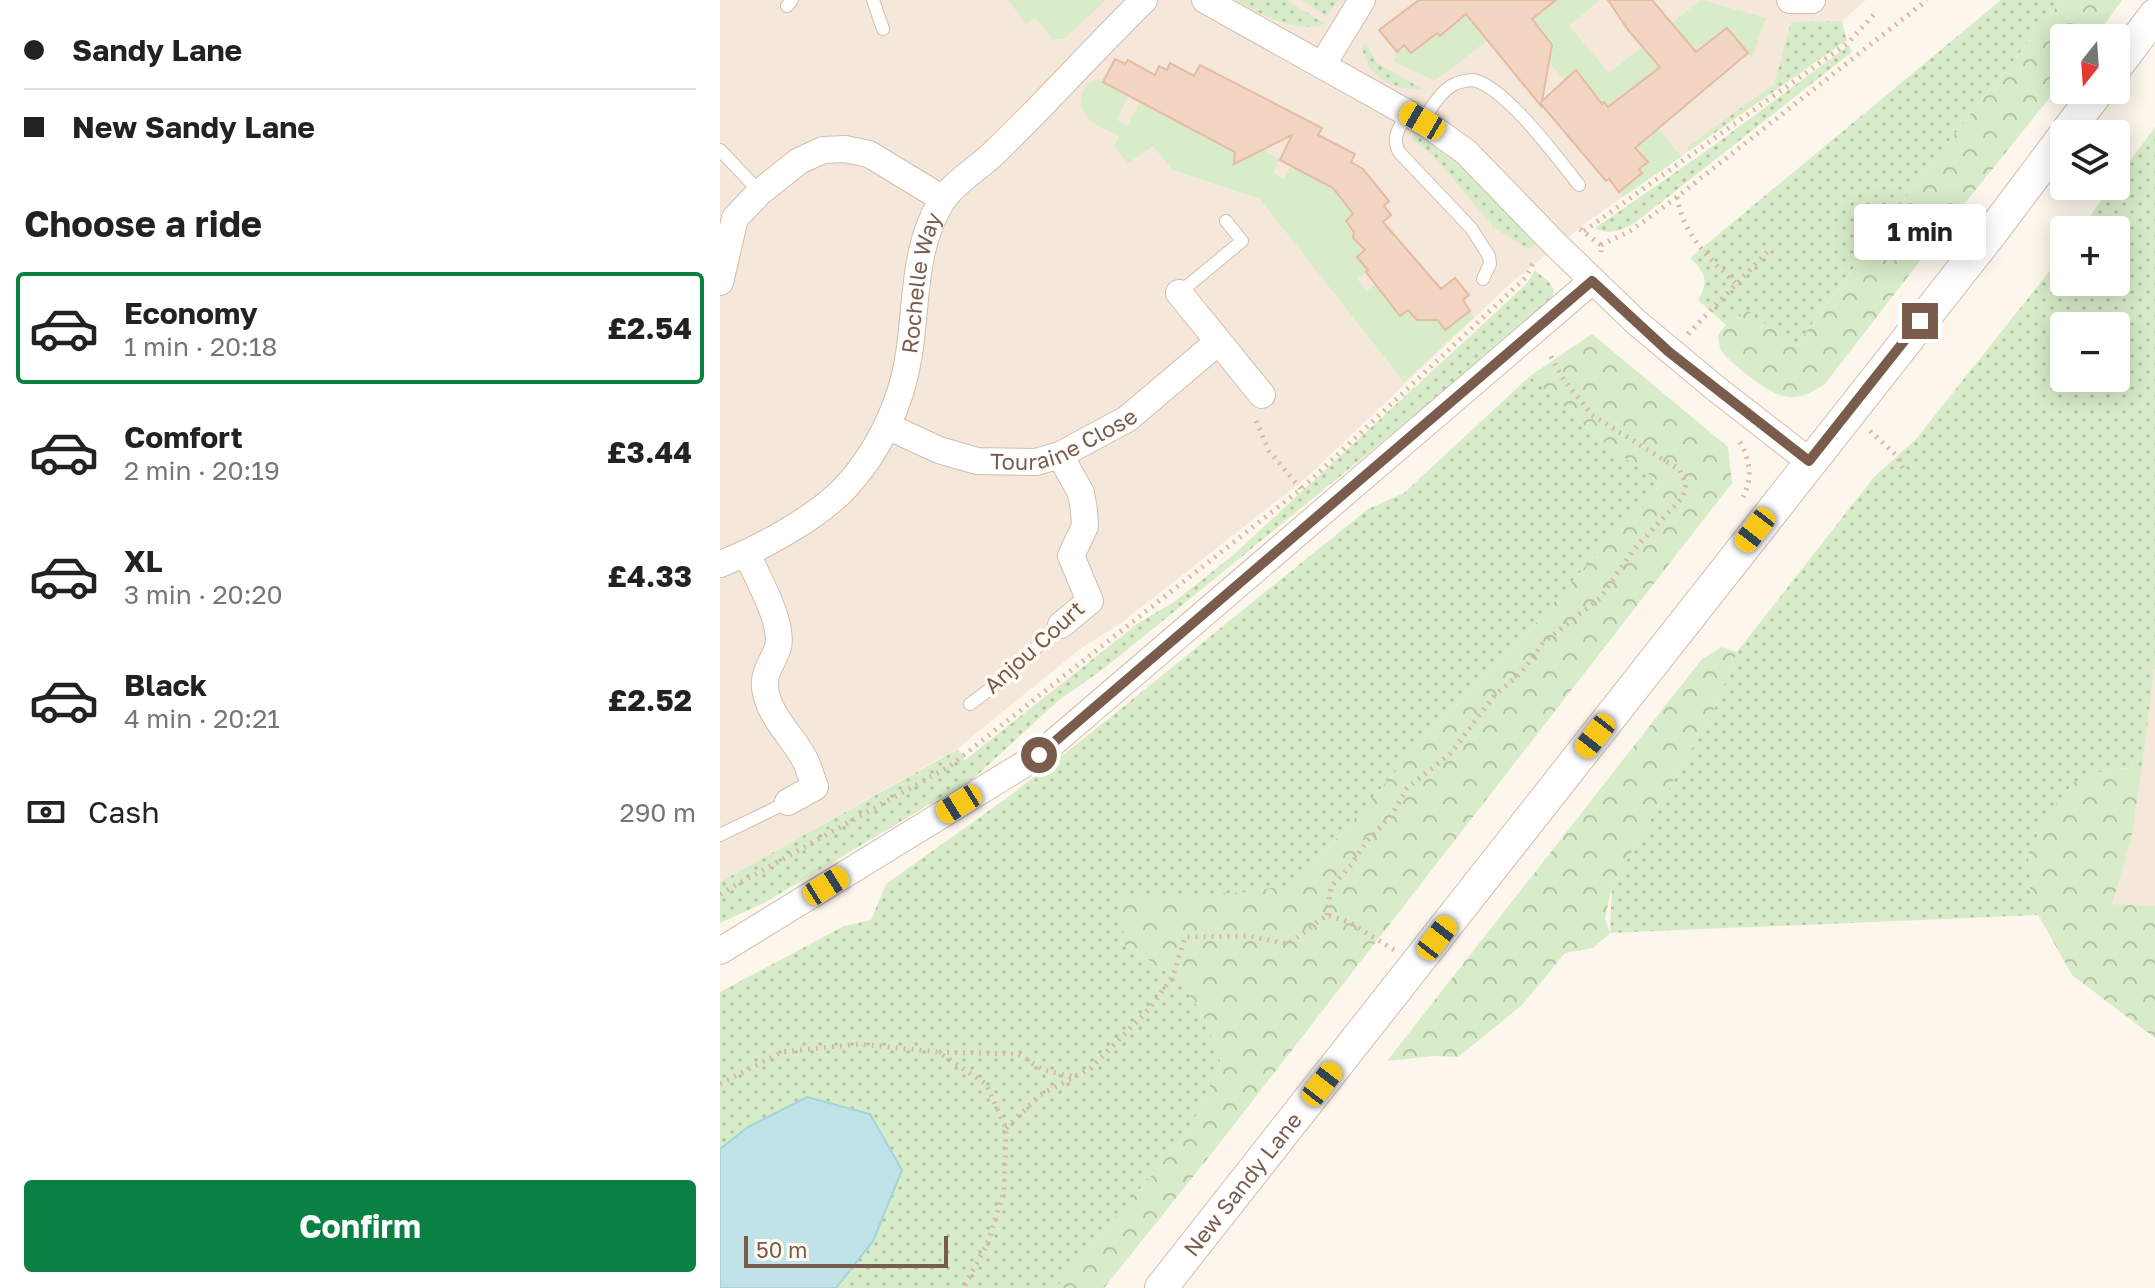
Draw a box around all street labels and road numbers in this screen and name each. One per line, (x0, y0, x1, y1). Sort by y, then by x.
street label: Rochelle Way (895, 208, 947, 355)
street label: Touraine Close (990, 402, 1142, 475)
street label: Anjou Court (978, 595, 1089, 699)
street label: New Sandy Lane (1177, 1107, 1307, 1261)

